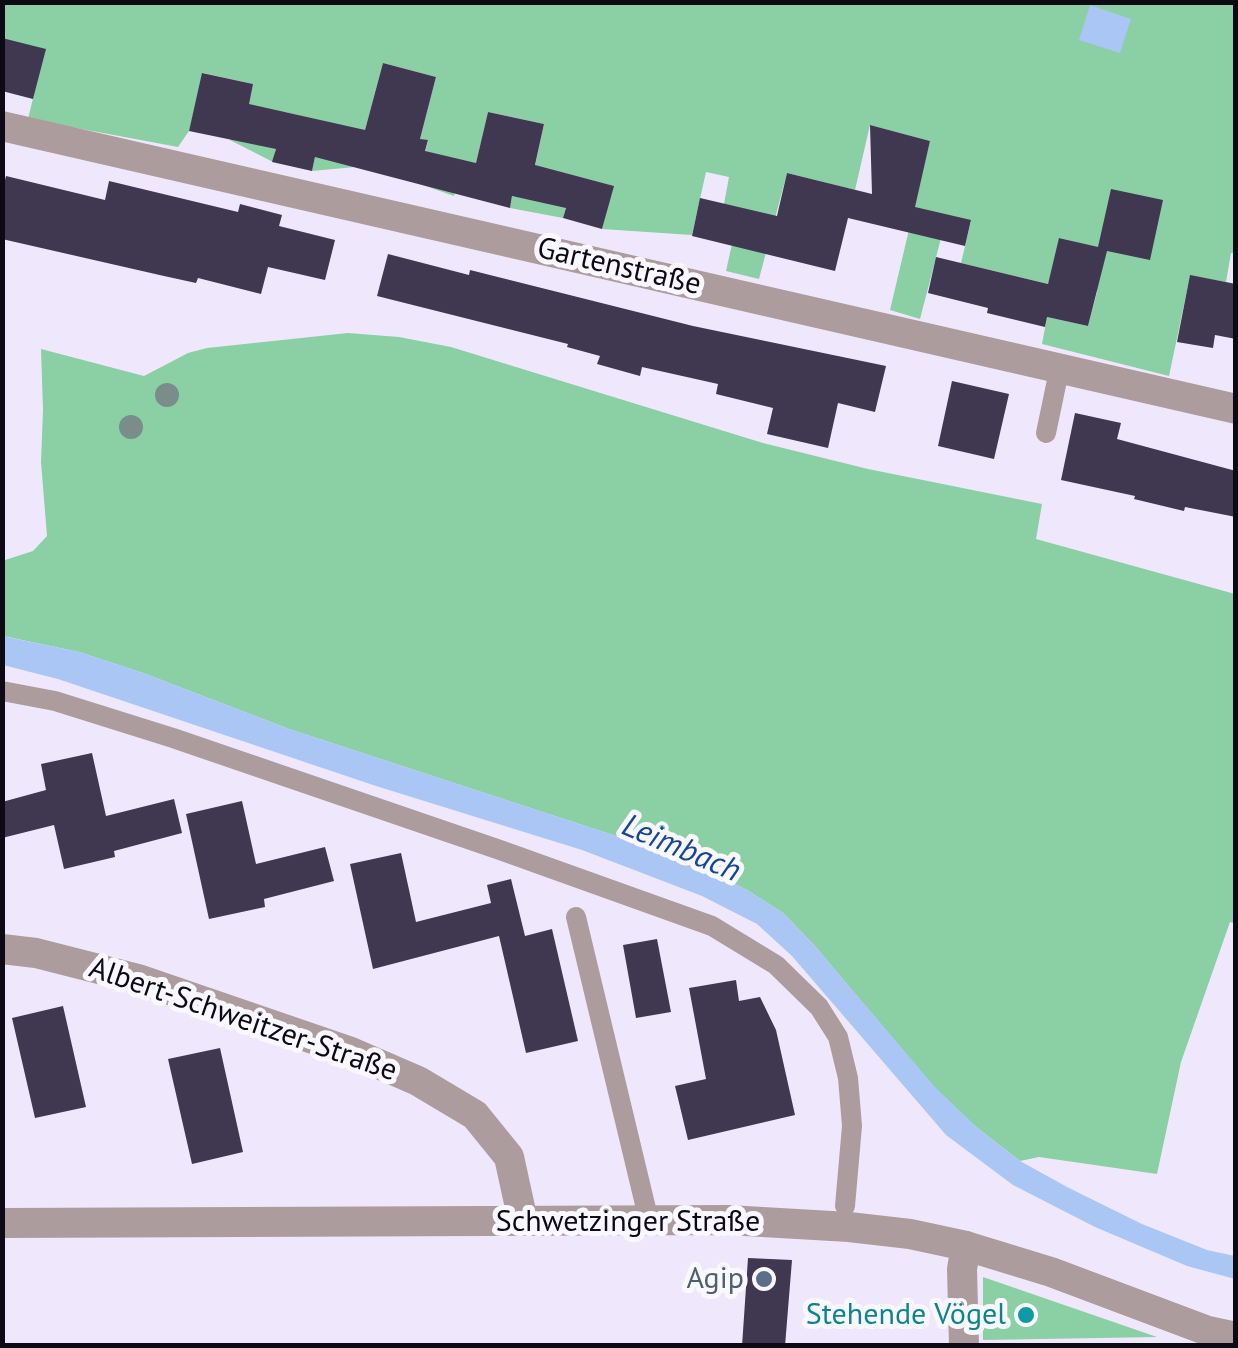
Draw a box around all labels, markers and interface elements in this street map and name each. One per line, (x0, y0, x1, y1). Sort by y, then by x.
street label: Gartenstraße (534, 231, 704, 303)
water label: Leimbach (616, 807, 746, 891)
street label: Albert-Schweitzer-Straße (84, 950, 402, 1090)
street label: Schwetzinger Straße (496, 1204, 760, 1240)
place label: Agip (686, 1261, 744, 1297)
marker: Agip (753, 1268, 775, 1290)
place label: Stehende Vögel (806, 1297, 1006, 1333)
marker: Stehende Vögel (1015, 1304, 1037, 1326)

